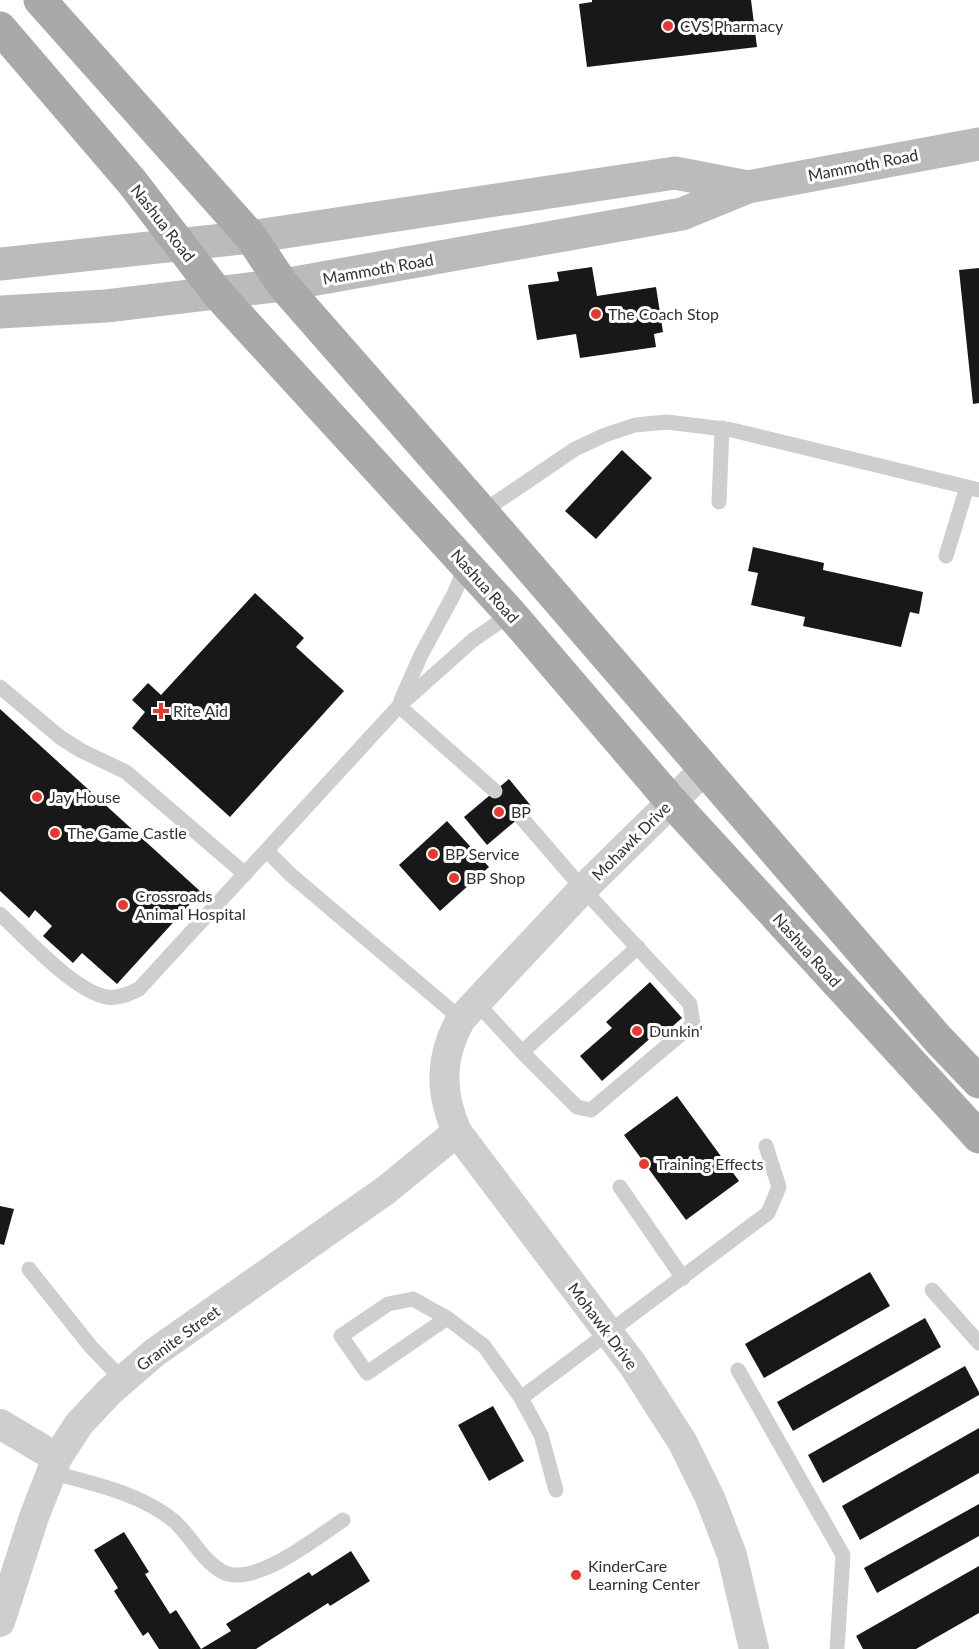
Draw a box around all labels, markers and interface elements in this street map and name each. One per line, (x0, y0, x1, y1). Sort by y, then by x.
place label: CVS Pharmacy (680, 16, 784, 35)
marker: CVS Pharmacy (661, 19, 675, 33)
street label: Mammoth Road (806, 144, 920, 185)
street label: Nashua Road (128, 180, 199, 265)
street label: Mammoth Road (321, 249, 435, 288)
place label: The Coach Stop (608, 304, 719, 323)
marker: The Coach Stop (589, 307, 603, 321)
street label: Nashua Road (447, 545, 523, 626)
place label: Rite Aid (173, 701, 228, 720)
marker: Rite Aid (154, 704, 168, 718)
place label: Jay House (49, 787, 121, 806)
marker: Jay House (30, 790, 44, 804)
street label: Mohawk Drive (587, 797, 674, 884)
place label: BP (511, 802, 531, 821)
marker: BP (492, 805, 506, 819)
place label: The Game Castle (67, 823, 187, 842)
marker: The Game Castle (48, 826, 62, 840)
place label: BP Service (445, 844, 520, 863)
marker: BP Service (426, 847, 440, 861)
place label: BP Shop (466, 868, 525, 887)
marker: BP Shop (447, 871, 461, 885)
place label: Crossroads Animal Hospital (135, 886, 246, 923)
marker: Crossroads Animal Hospital (116, 898, 130, 912)
street label: Nashua Road (769, 909, 845, 990)
place label: Dunkin' (649, 1021, 703, 1040)
marker: Dunkin' (630, 1024, 644, 1038)
place label: Training Effects (656, 1154, 763, 1173)
marker: Training Effects (637, 1157, 651, 1171)
street label: Mohawk Drive (565, 1279, 642, 1373)
street label: Granite Street (132, 1301, 223, 1374)
place label: KinderCare Learning Center (588, 1556, 700, 1593)
marker: KinderCare Learning Center (569, 1568, 583, 1582)

